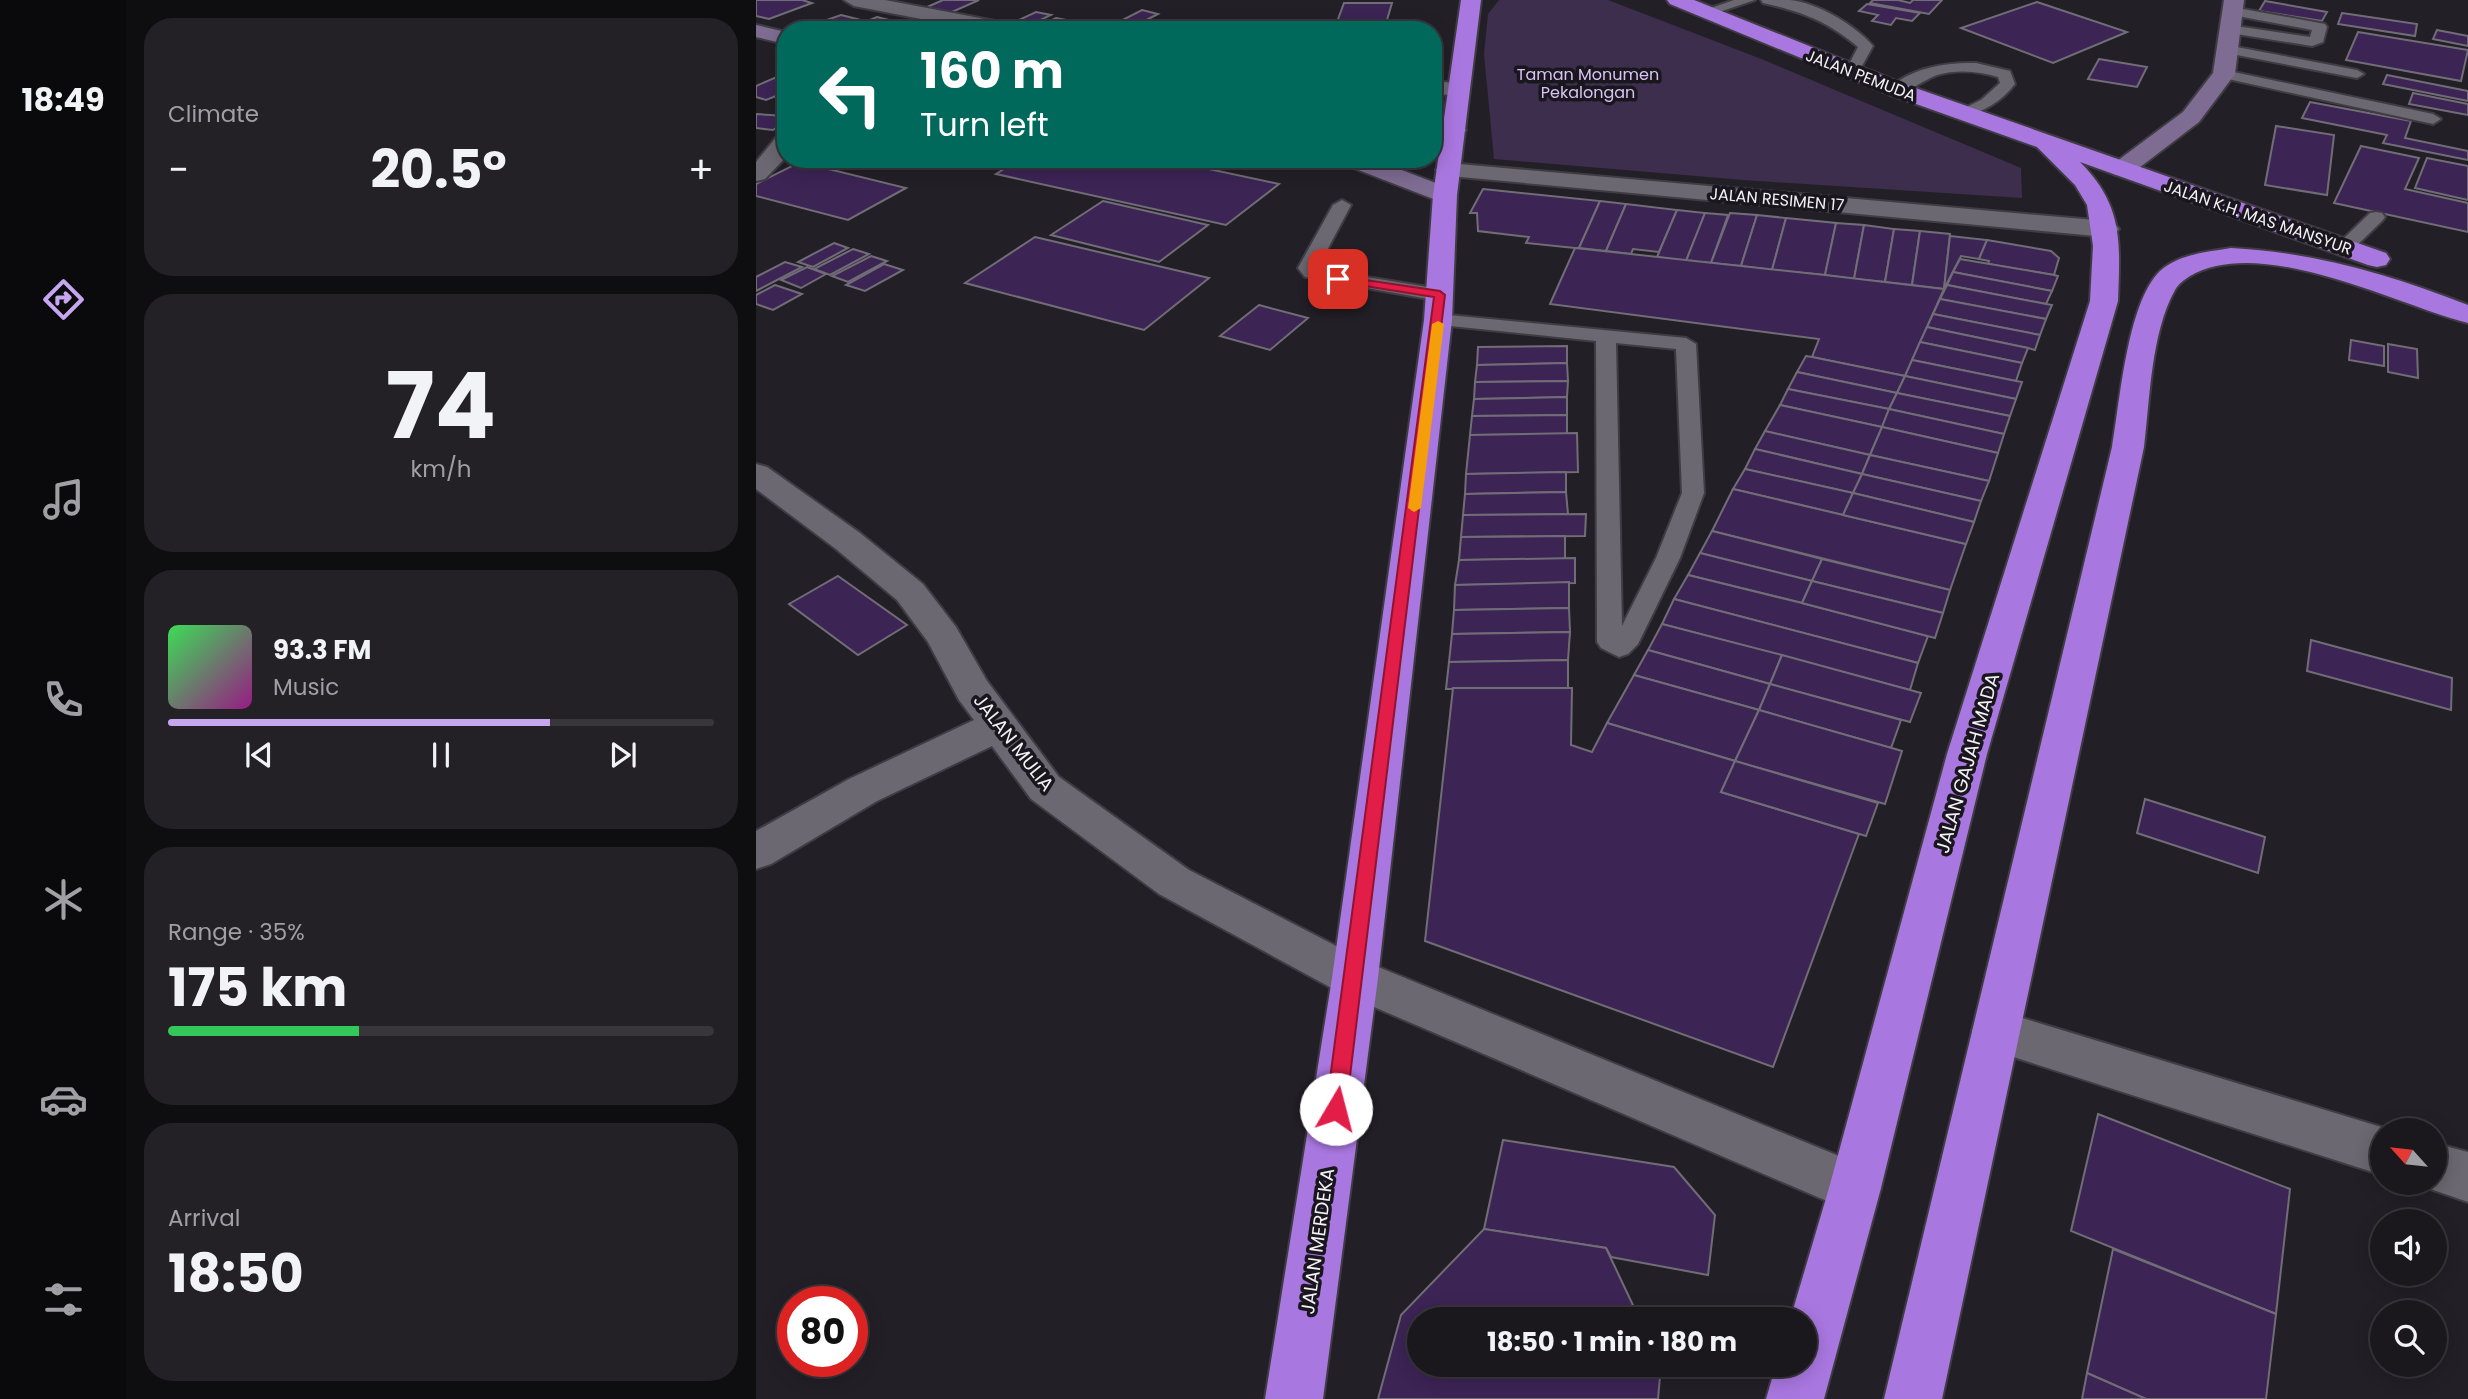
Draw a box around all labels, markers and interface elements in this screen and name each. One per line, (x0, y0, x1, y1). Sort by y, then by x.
text: 160 m (920, 37, 1064, 105)
street label: JALAN PEMUDA (1802, 44, 1920, 107)
icon: left (805, 49, 896, 140)
park label: Taman Monumen Pekalongan (1517, 63, 1659, 104)
text: 18:49 (21, 77, 105, 122)
text: Climate (168, 98, 259, 130)
text: Turn left (920, 102, 1049, 147)
text: 20.5° (370, 133, 507, 206)
text: − (168, 143, 189, 196)
text: + (688, 143, 714, 196)
street label: JALAN K.H. MAS MANSYUR (2161, 174, 2355, 260)
street label: JALAN RESIMEN 17 (1709, 182, 1846, 217)
pin (1308, 249, 1368, 309)
icon: arrive (1319, 260, 1357, 298)
icon: directions (39, 275, 88, 324)
text: 74 (386, 342, 496, 470)
text: km/h (410, 453, 472, 485)
icon: music (39, 475, 88, 524)
text: 93.3 FM (273, 632, 371, 668)
street label: JALAN GAJAH MADA (1929, 670, 2006, 856)
text: Music (273, 671, 339, 703)
icon: phone (39, 675, 88, 724)
street label: JALAN MULIA (967, 688, 1060, 797)
icon: previous (240, 736, 278, 774)
icon: pause (422, 736, 460, 774)
icon: next (604, 736, 642, 774)
icon: climate (39, 875, 88, 924)
text: Range · 35% (168, 916, 305, 948)
text: 175 km (168, 951, 347, 1024)
position arrow (1299, 1072, 1373, 1146)
icon: car (39, 1075, 88, 1124)
north arrow (2370, 1118, 2446, 1195)
map controls (2370, 1118, 2447, 1377)
street label: JALAN MERDEKA (1294, 1166, 1341, 1316)
text: Arrival (168, 1202, 240, 1234)
button: sound (2370, 1209, 2447, 1286)
text: 18:50 (168, 1237, 304, 1310)
icon: filters (39, 1275, 88, 1324)
speed limit sign: 80 (777, 1286, 868, 1377)
button: search (2370, 1300, 2447, 1377)
text: 18:50 · 1 min · 180 m (1487, 1324, 1737, 1360)

